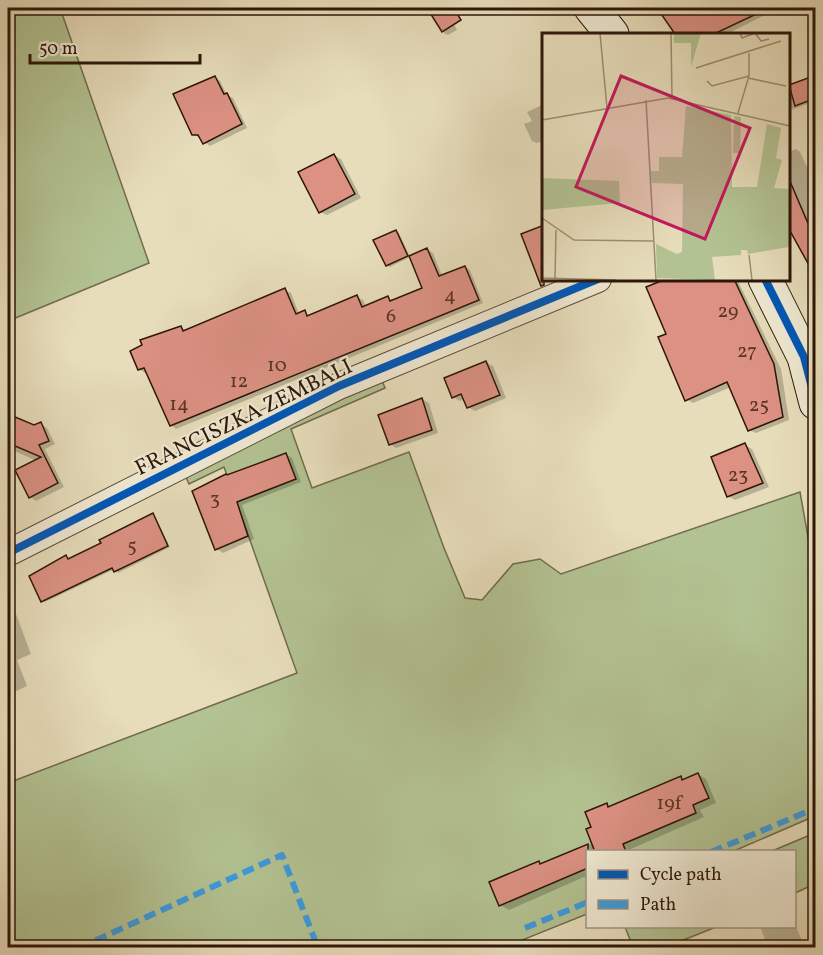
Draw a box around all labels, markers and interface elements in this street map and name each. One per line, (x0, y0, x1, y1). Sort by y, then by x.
scale bar (30, 27, 200, 65)
inset map (542, 33, 790, 280)
text: 50 m (39, 37, 78, 62)
house number: 4 (444, 282, 456, 310)
house number: 29 (718, 298, 738, 326)
house number: 6 (386, 303, 396, 331)
house number: 27 (737, 338, 757, 366)
street label: FRANCISZKA ZEMBALI (130, 352, 358, 484)
house number: 10 (267, 352, 287, 380)
house number: 12 (230, 368, 248, 396)
house number: 14 (169, 391, 189, 419)
house number: 25 (749, 392, 769, 420)
house number: 23 (728, 462, 748, 490)
house number: 3 (210, 486, 220, 514)
house number: 5 (127, 533, 137, 561)
house number: 19f (657, 790, 684, 818)
legend (586, 850, 796, 928)
text: Cycle path (640, 863, 722, 888)
text: Path (640, 893, 676, 918)

